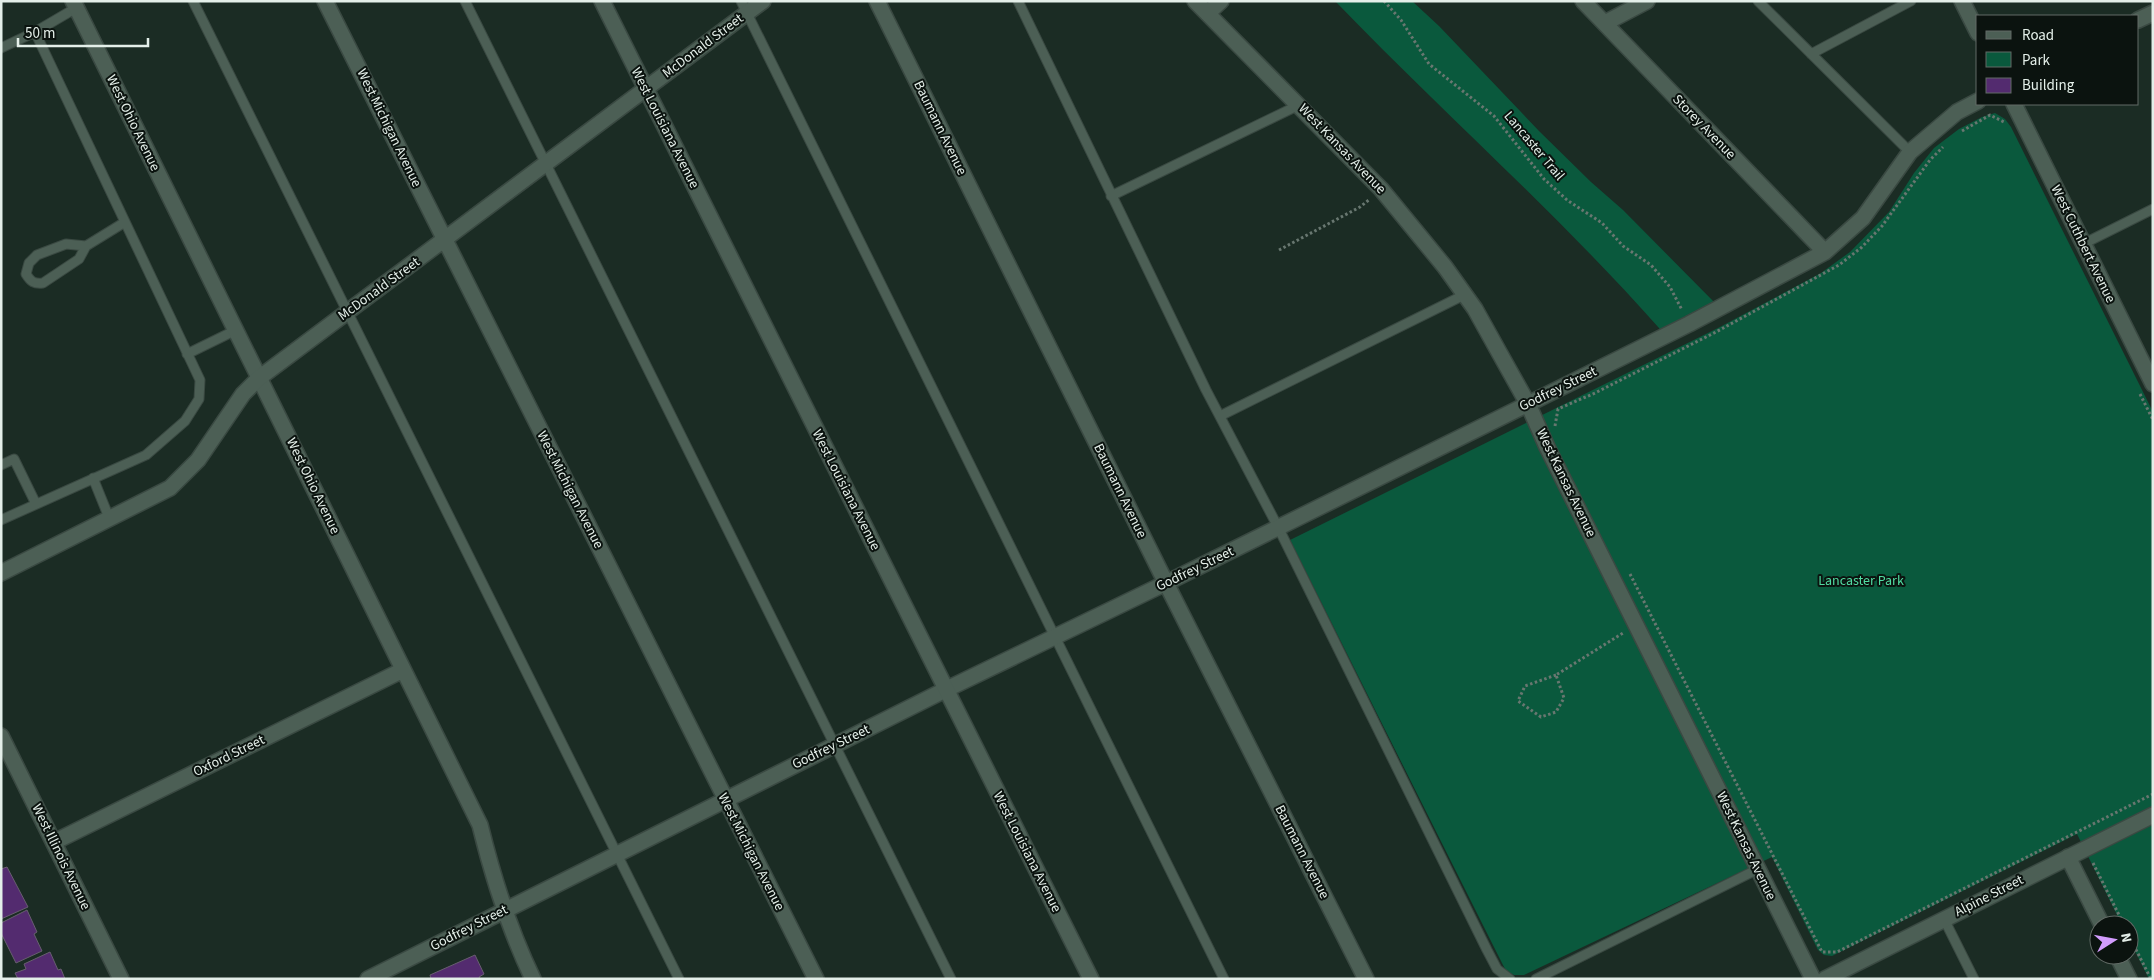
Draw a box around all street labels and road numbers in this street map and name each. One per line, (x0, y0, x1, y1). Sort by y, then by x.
street label: McDonald Street (658, 9, 748, 83)
street label: West Louisiana Avenue (626, 64, 704, 192)
street label: West Michigan Avenue (352, 65, 426, 191)
street label: West Ohio Avenue (101, 71, 165, 175)
street label: Baumann Avenue (908, 77, 972, 179)
street label: Storey Avenue (1668, 90, 1740, 164)
street label: West Kansas Avenue (1294, 99, 1390, 199)
street label: Lancaster Trail (1499, 107, 1569, 185)
street label: West Cuthbert Avenue (2046, 182, 2120, 306)
street label: McDonald Street (334, 252, 424, 326)
street label: Godfrey Street (1516, 361, 1600, 416)
street label: West Kansas Avenue (1531, 425, 1601, 541)
street label: West Louisiana Avenue (807, 426, 885, 554)
street label: West Michigan Avenue (532, 428, 608, 552)
street label: West Ohio Avenue (281, 434, 345, 538)
street label: Baumann Avenue (1088, 440, 1152, 542)
street label: Godfrey Street (1153, 541, 1237, 596)
street label: Godfrey Street (789, 719, 873, 774)
street label: Oxford Street (190, 730, 268, 782)
street label: West Louisiana Avenue (988, 788, 1066, 916)
street label: West Kansas Avenue (1711, 788, 1781, 904)
street label: West Michigan Avenue (713, 790, 789, 914)
street label: West Illinois Avenue (27, 801, 95, 913)
street label: Baumann Avenue (1270, 802, 1334, 902)
street label: Alpine Street (1951, 870, 2027, 922)
street label: Godfrey Street (427, 900, 511, 956)

